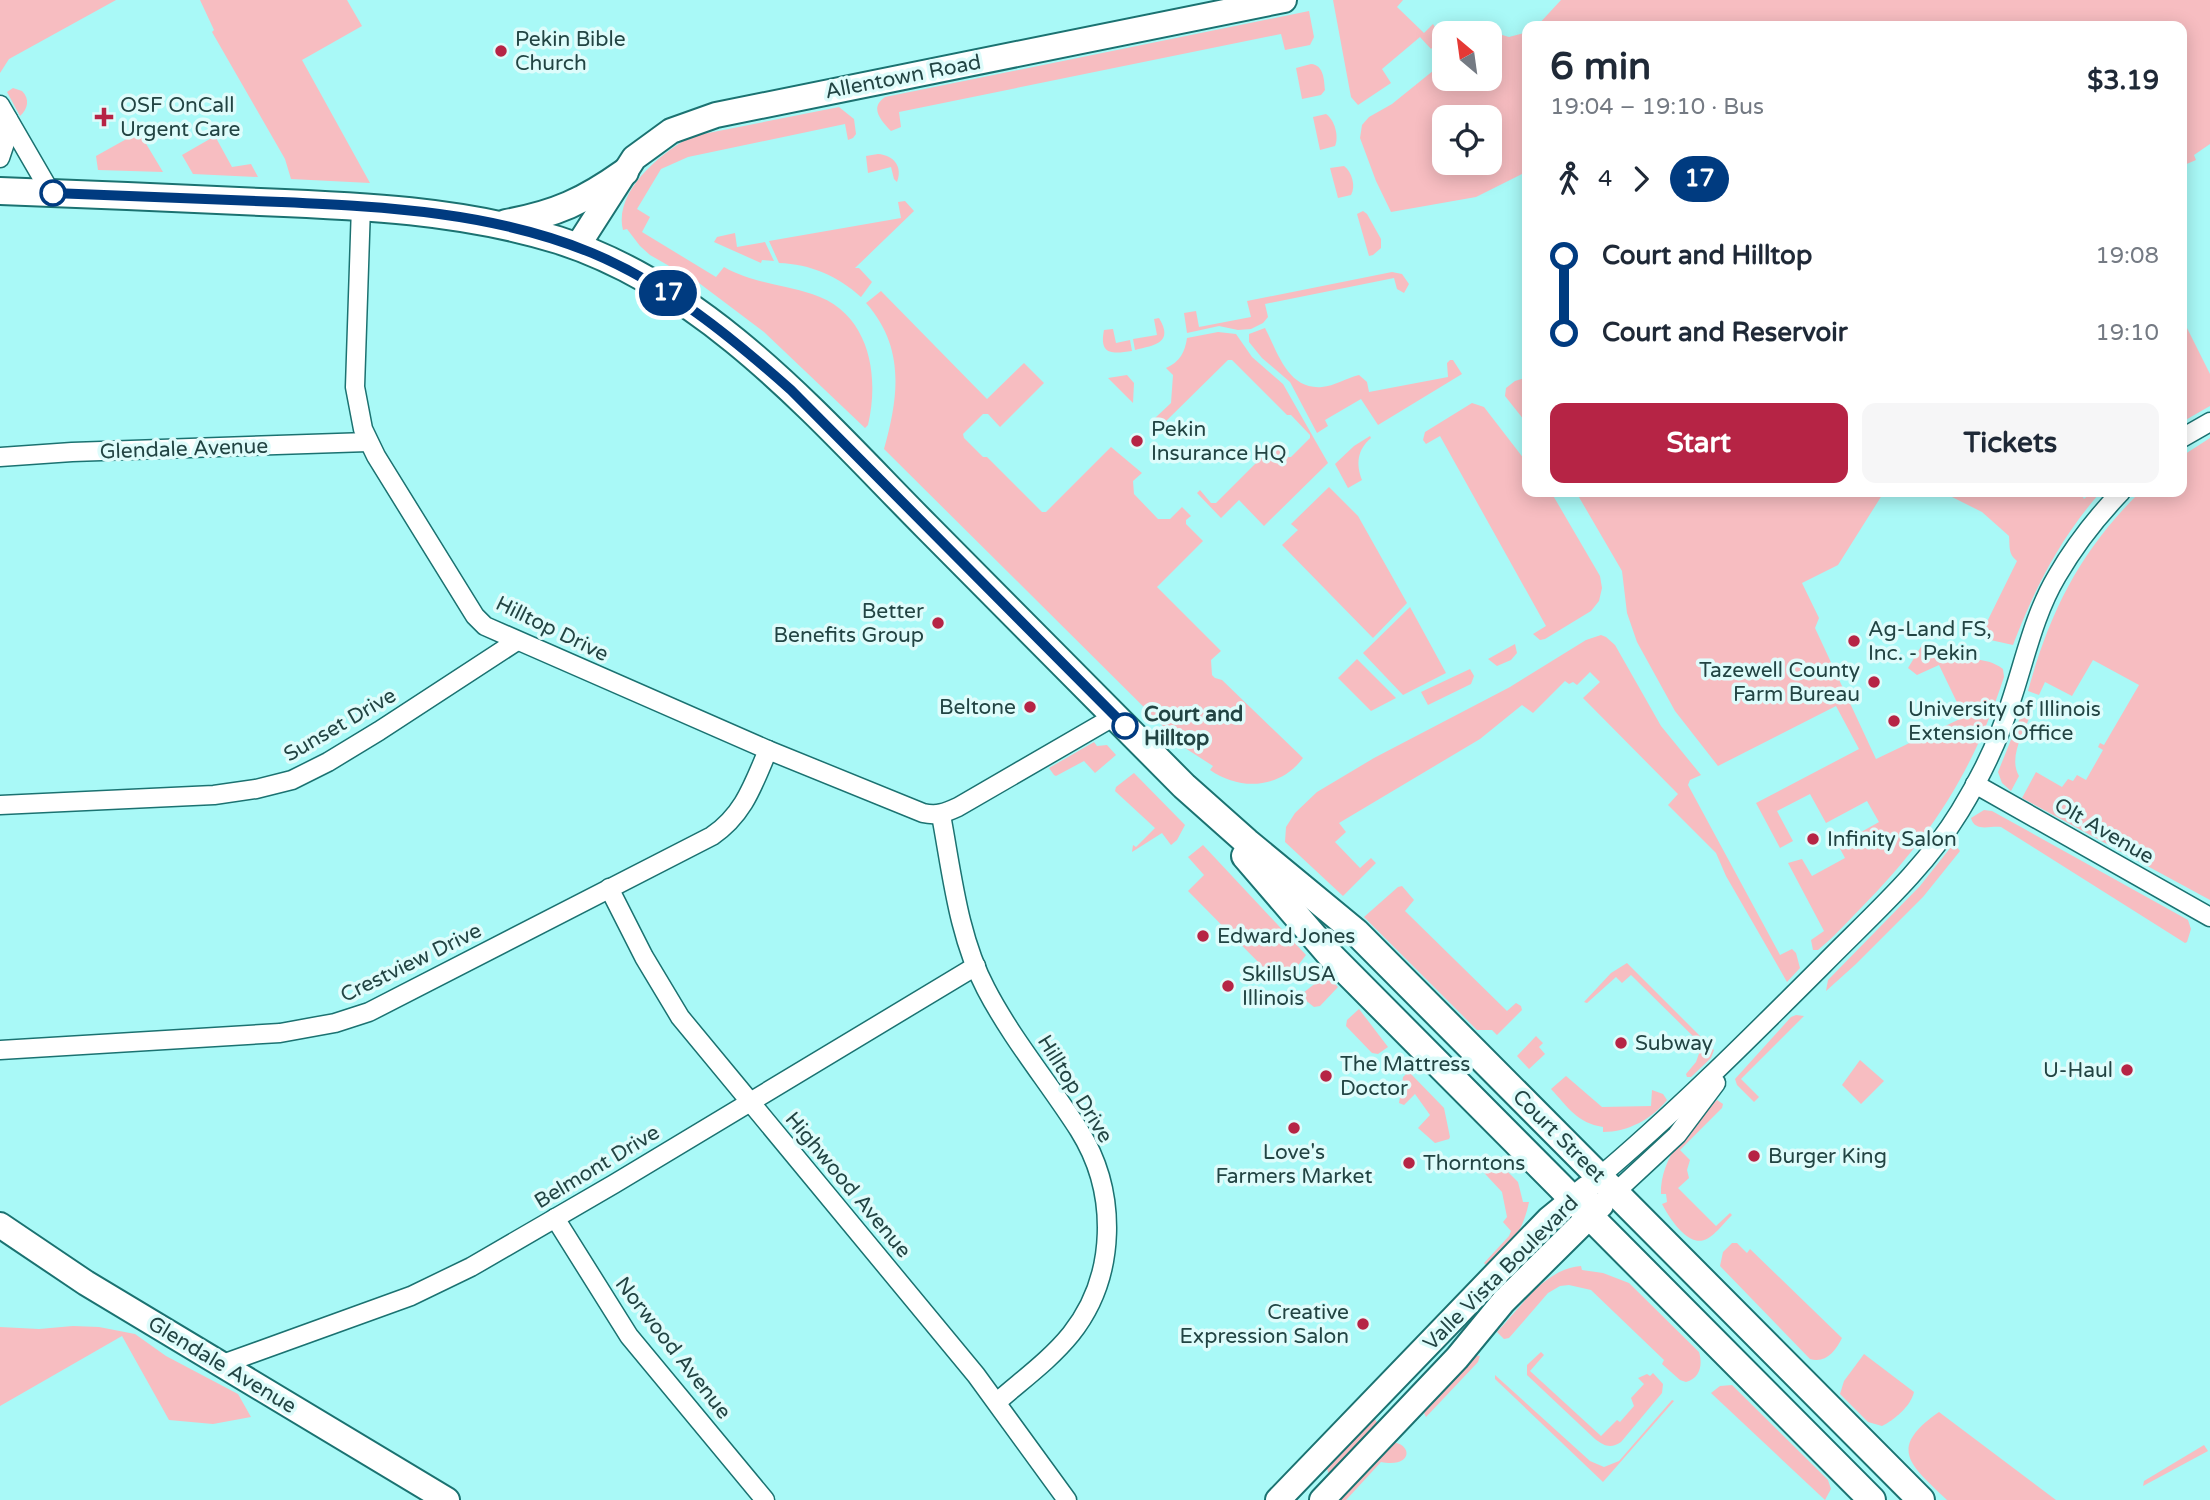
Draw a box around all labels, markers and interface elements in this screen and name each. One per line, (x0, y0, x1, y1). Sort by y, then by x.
north arrow (1432, 21, 1502, 91)
map controls (1432, 21, 1502, 175)
place label: Pekin Bible Church (515, 27, 626, 76)
marker: Pekin Bible Church (493, 43, 509, 59)
text: 6 min (1550, 44, 1651, 90)
street label: Allentown Road (823, 50, 983, 104)
text: $3.19 (2087, 65, 2159, 96)
place label: OSF OnCall Urgent Care (120, 93, 241, 142)
text: 19:04 – 19:10 · Bus (1550, 93, 1764, 121)
button: locate (1432, 105, 1502, 175)
marker: OSF OnCall Urgent Care (94, 107, 114, 127)
icon: walk (1550, 160, 1588, 198)
icon: forward (1622, 160, 1660, 198)
text: 17 (1684, 164, 1715, 193)
text: 4 (1598, 165, 1612, 193)
unlabelled marker (40, 180, 66, 206)
text: Court and Hilltop (1602, 240, 1812, 271)
text: 19:08 (2095, 242, 2159, 270)
line badge: 17 (636, 270, 700, 316)
text: 17 (653, 278, 683, 307)
text: Court and Reservoir (1602, 317, 1848, 348)
text: 19:10 (2095, 319, 2159, 347)
button: Start (1550, 403, 1848, 483)
button: Tickets (1862, 403, 2159, 483)
place label: Pekin Insurance HQ (1151, 417, 1286, 466)
marker: Pekin Insurance HQ (1129, 433, 1145, 449)
street label: Glendale Avenue (99, 434, 269, 464)
street label: Hilltop Drive (492, 591, 613, 667)
place label: Better Benefits Group (774, 599, 924, 648)
marker: Better Benefits Group (930, 615, 946, 631)
place label: Ag-Land FS, Inc. - Pekin (1868, 617, 1992, 666)
marker: Ag-Land FS, Inc. - Pekin (1846, 633, 1862, 649)
place label: Tazewell County Farm Bureau (1699, 658, 1860, 707)
marker: Tazewell County Farm Bureau (1866, 674, 1882, 690)
street label: Sunset Drive (279, 683, 401, 767)
place label: Beltone (939, 695, 1016, 720)
place label: University of Illinois Extension Office (1908, 697, 2101, 746)
marker: Beltone (1022, 699, 1038, 715)
place label: Court and Hilltop (1144, 702, 1243, 751)
marker: Court and Hilltop (1112, 713, 1138, 739)
marker: University of Illinois Extension Office (1886, 713, 1902, 729)
street label: Olt Avenue (2050, 792, 2158, 870)
place label: Infinity Salon (1827, 827, 1957, 852)
marker: Infinity Salon (1805, 831, 1821, 847)
street label: Crestview Drive (336, 918, 486, 1008)
place label: Edward Jones (1217, 924, 1355, 949)
marker: Edward Jones (1195, 928, 1211, 944)
place label: SkillsUSA Illinois (1242, 962, 1336, 1011)
marker: SkillsUSA Illinois (1220, 978, 1236, 994)
street label: Hilltop Drive (1032, 1030, 1118, 1148)
place label: Subway (1635, 1031, 1713, 1056)
marker: Subway (1613, 1035, 1629, 1051)
place label: The Mattress Doctor (1340, 1052, 1470, 1101)
place label: U-Haul (2043, 1058, 2113, 1083)
marker: U-Haul (2119, 1062, 2135, 1078)
marker: The Mattress Doctor (1318, 1068, 1334, 1084)
street label: Court Street (1507, 1084, 1611, 1188)
street label: Highwood Avenue (780, 1107, 916, 1263)
street label: Belmont Drive (530, 1120, 664, 1214)
marker: Love's Farmers Market (1286, 1120, 1302, 1136)
place label: Love's Farmers Market (1215, 1140, 1373, 1189)
place label: Burger King (1768, 1144, 1887, 1169)
marker: Burger King (1746, 1148, 1762, 1164)
place label: Thorntons (1423, 1151, 1525, 1176)
marker: Thorntons (1401, 1155, 1417, 1171)
street label: Valle Vista Boulevard (1418, 1190, 1584, 1356)
street label: Norwood Avenue (610, 1272, 736, 1424)
place label: Creative Expression Salon (1179, 1300, 1349, 1349)
street label: Glendale Avenue (143, 1311, 301, 1419)
marker: Creative Expression Salon (1355, 1316, 1371, 1332)

